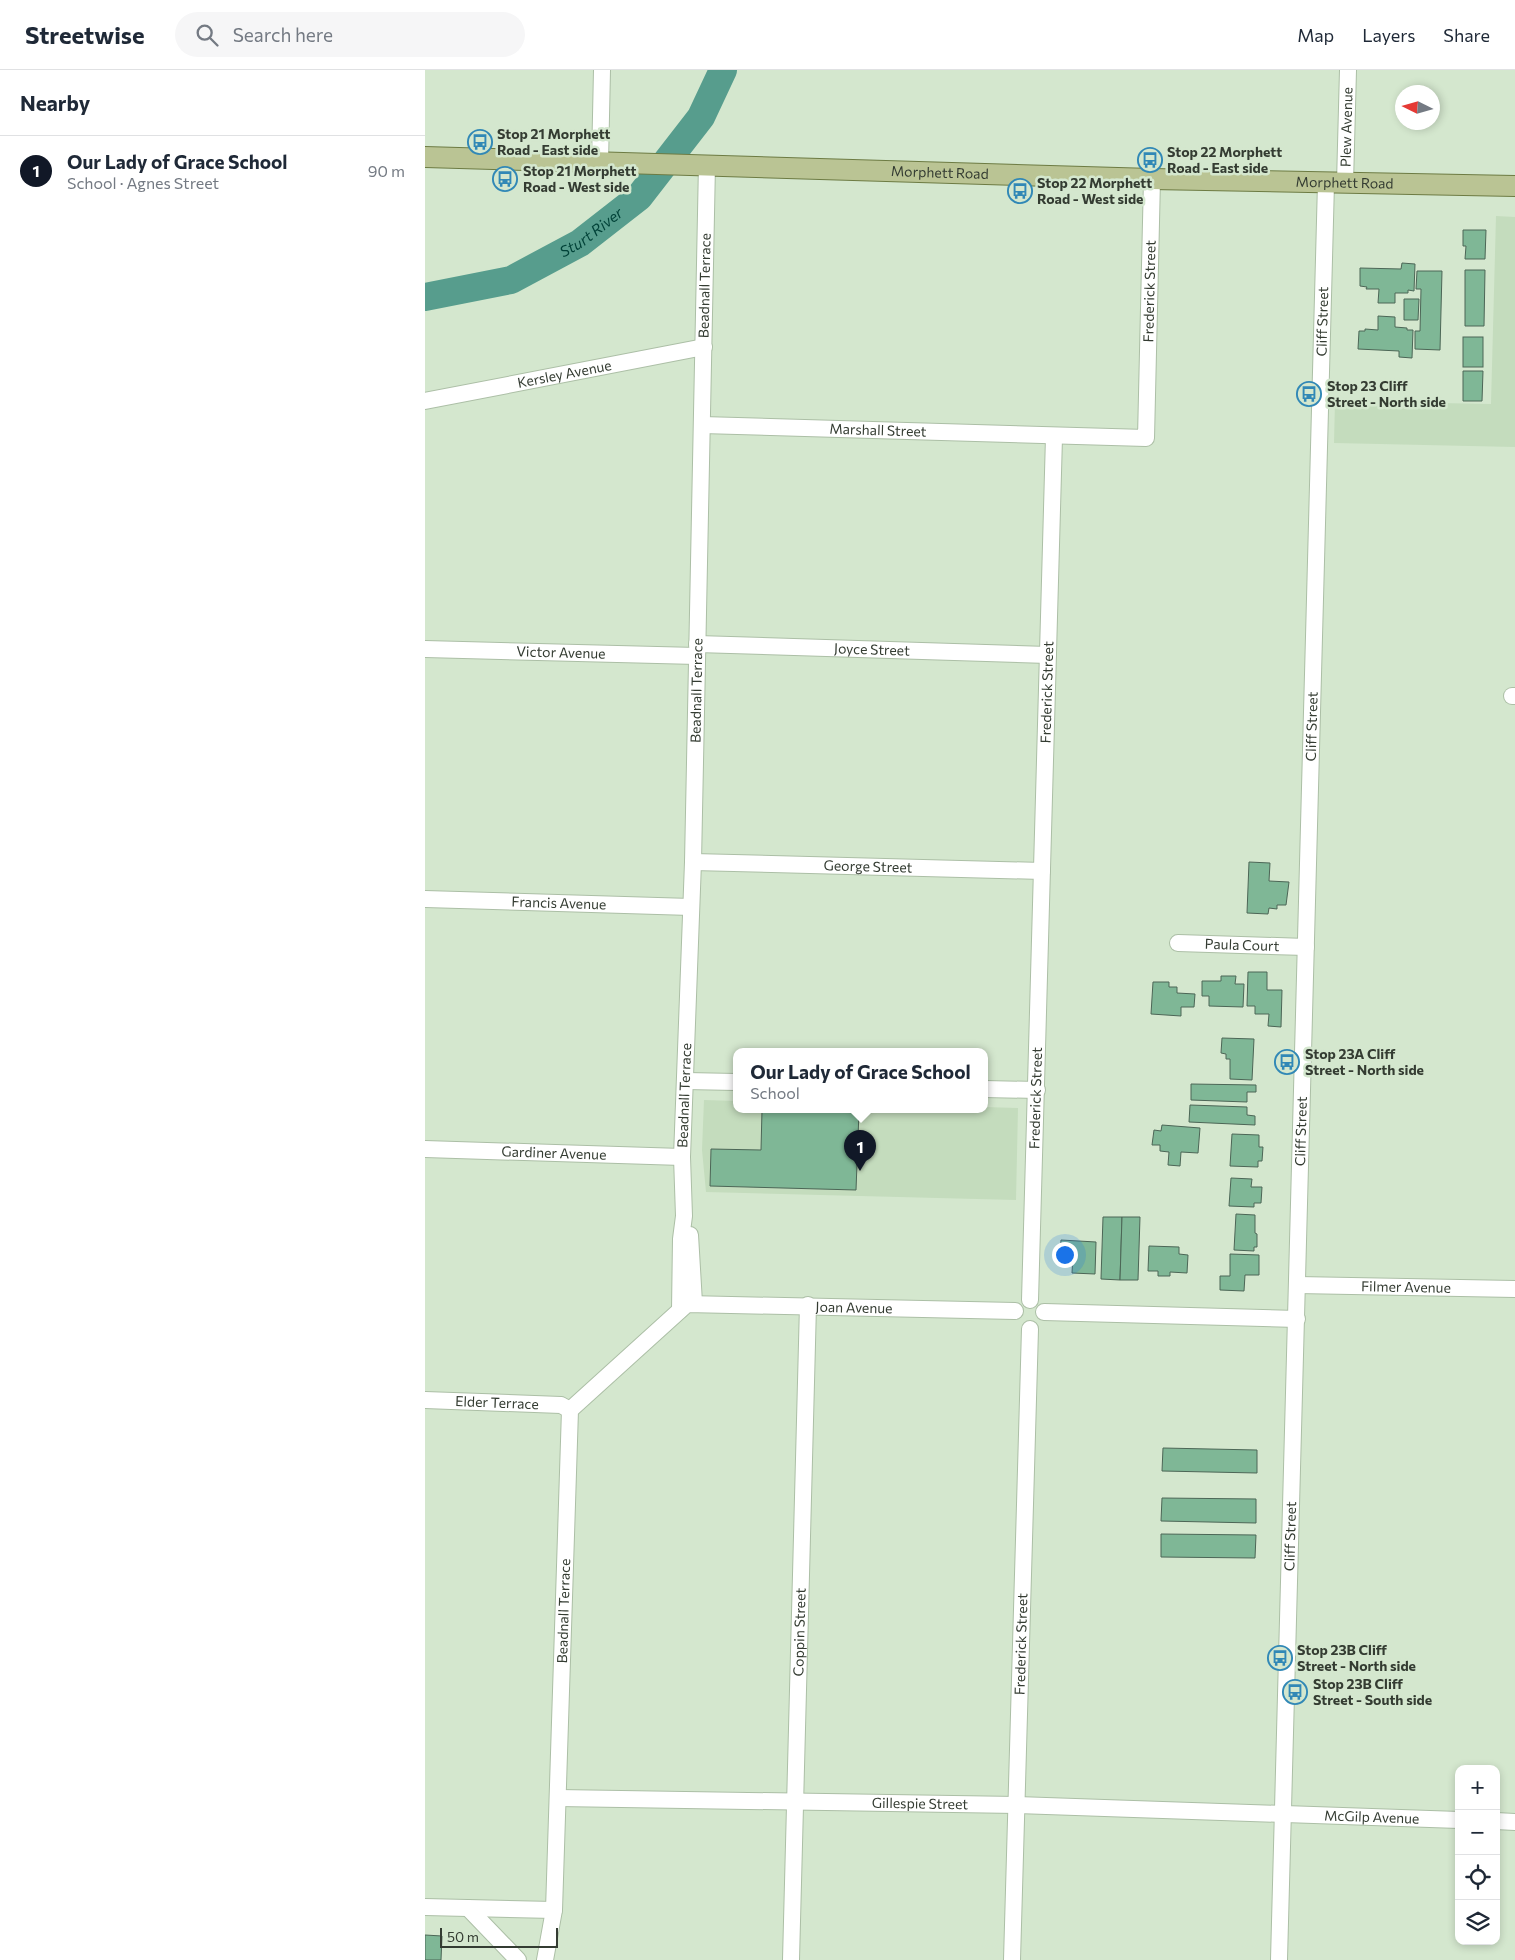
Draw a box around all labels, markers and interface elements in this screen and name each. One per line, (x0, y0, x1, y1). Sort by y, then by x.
search box (175, 12, 525, 57)
text: Streetwise (25, 20, 145, 49)
icon: search (193, 21, 221, 49)
text: Search here (233, 23, 333, 46)
text: Map (1297, 24, 1334, 46)
text: Layers (1362, 24, 1415, 46)
text: Share (1443, 24, 1490, 46)
north arrow (1395, 85, 1440, 130)
street label: Plew Avenue (1336, 87, 1356, 167)
text: Nearby (20, 90, 90, 115)
place label: Stop 21 Morphett Road - East side (497, 125, 611, 158)
bus stop icon: Stop 21 Morphett Road - East side (467, 129, 493, 155)
place label: Stop 22 Morphett Road - East side (1167, 143, 1282, 176)
bus stop icon: Stop 22 Morphett Road - East side (1137, 147, 1163, 173)
text: Our Lady of Grace School (67, 150, 288, 173)
text: 1 (32, 161, 40, 180)
text: 90 m (368, 161, 405, 180)
place label: Stop 21 Morphett Road - West side (523, 162, 637, 195)
street label: Morphett Road (891, 162, 989, 182)
bus stop icon: Stop 21 Morphett Road - West side (492, 166, 518, 192)
text: School · Agnes Street (67, 173, 219, 192)
street label: Morphett Road (1296, 173, 1394, 192)
place label: Stop 22 Morphett Road - West side (1037, 174, 1152, 207)
bus stop icon: Stop 22 Morphett Road - West side (1007, 178, 1033, 204)
water label: Sturt River (556, 203, 627, 260)
street label: Beadnall Terrace (695, 233, 714, 338)
street label: Frederick Street (1139, 240, 1159, 342)
street label: Cliff Street (1312, 286, 1331, 357)
street label: Kersley Avenue (516, 356, 613, 391)
place label: Stop 23 Cliff Street - North side (1327, 377, 1446, 410)
bus stop icon: Stop 23 Cliff Street - North side (1296, 381, 1322, 407)
street label: Marshall Street (829, 420, 927, 440)
street label: Beadnall Terrace (686, 638, 705, 743)
street label: Joyce Street (834, 639, 910, 659)
street label: Frederick Street (1036, 641, 1056, 743)
street label: Victor Avenue (516, 642, 606, 662)
street label: Cliff Street (1302, 691, 1321, 762)
street label: George Street (823, 856, 913, 876)
street label: Francis Avenue (511, 893, 607, 912)
street label: Paula Court (1204, 935, 1280, 954)
street label: Beadnall Terrace (673, 1042, 694, 1148)
place label: Stop 23A Cliff Street - North side (1305, 1045, 1424, 1078)
street label: Frederick Street (1025, 1047, 1045, 1149)
popup (733, 1048, 988, 1113)
bus stop icon: Stop 23A Cliff Street - North side (1274, 1049, 1300, 1075)
text: Our Lady of Grace School (750, 1060, 971, 1083)
text: School (750, 1083, 800, 1102)
street label: Cliff Street (1291, 1096, 1310, 1166)
pin: 1 (844, 1130, 876, 1171)
street label: Gardiner Avenue (501, 1142, 607, 1163)
your location (1052, 1242, 1078, 1268)
street label: Filmer Avenue (1361, 1277, 1451, 1296)
street label: Joan Avenue (815, 1298, 893, 1316)
street label: Elder Terrace (455, 1392, 539, 1412)
street label: Cliff Street (1280, 1501, 1299, 1571)
street label: Beadnall Terrace (553, 1558, 573, 1664)
street label: Coppin Street (789, 1587, 809, 1677)
street label: Frederick Street (1011, 1593, 1030, 1695)
place label: Stop 23B Cliff Street - North side (1297, 1641, 1416, 1674)
bus stop icon: Stop 23B Cliff Street - North side (1267, 1645, 1293, 1671)
place label: Stop 23B Cliff Street - South side (1313, 1675, 1432, 1708)
bus stop icon: Stop 23B Cliff Street - South side (1282, 1679, 1308, 1705)
map controls (1455, 1765, 1500, 1945)
button: + (1455, 1765, 1500, 1810)
street label: Gillespie Street (872, 1794, 969, 1812)
street label: McGilp Avenue (1324, 1806, 1420, 1827)
button: − (1455, 1810, 1500, 1855)
button: locate (1455, 1855, 1500, 1900)
button: layers (1455, 1900, 1500, 1945)
scale bar (440, 1925, 557, 1948)
text: 50 m (447, 1928, 479, 1945)

